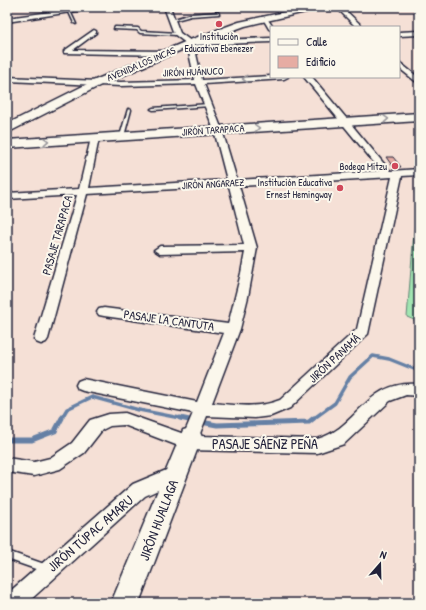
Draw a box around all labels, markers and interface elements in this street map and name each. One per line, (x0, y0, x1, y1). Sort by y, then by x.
marker: Institución Educativa Ebenezer (214, 19, 224, 29)
legend (270, 26, 400, 78)
place label: Institución Educativa Ebenezer (184, 30, 254, 55)
text: Calle (306, 33, 327, 50)
street label: AVENIDA LOS INCAS (105, 44, 178, 84)
text: Edificio (306, 53, 336, 70)
street label: JIRÓN HUÁNUCO (162, 64, 224, 80)
one-way arrow (242, 75, 248, 84)
one-way arrow (383, 115, 389, 124)
street label: JIRÓN TARAPACA (181, 121, 245, 139)
one-way arrow (254, 123, 260, 132)
one-way arrow (43, 137, 49, 146)
place label: Bodega Mitzu (339, 160, 387, 173)
marker: Bodega Mitzu (390, 161, 400, 171)
street label: JIRÓN ANGARAEZ (181, 176, 245, 192)
place label: Institución Educativa Ernest Hemingway (257, 176, 332, 201)
marker: Institución Educativa Ernest Hemingway (335, 183, 345, 193)
street label: PASAJE TARAPACA (37, 193, 77, 277)
street label: PASAJE LA CANTUTA (123, 305, 215, 335)
street label: JIRÓN PANAMÁ (304, 329, 364, 387)
street label: PASAJE SÁENZ PEÑA (212, 434, 318, 453)
street label: JIRÓN HUALLAGA (134, 477, 182, 563)
street label: JIRÓN TÚPAC AMARU (43, 490, 137, 576)
north arrow (360, 544, 400, 584)
text: N (378, 547, 389, 562)

